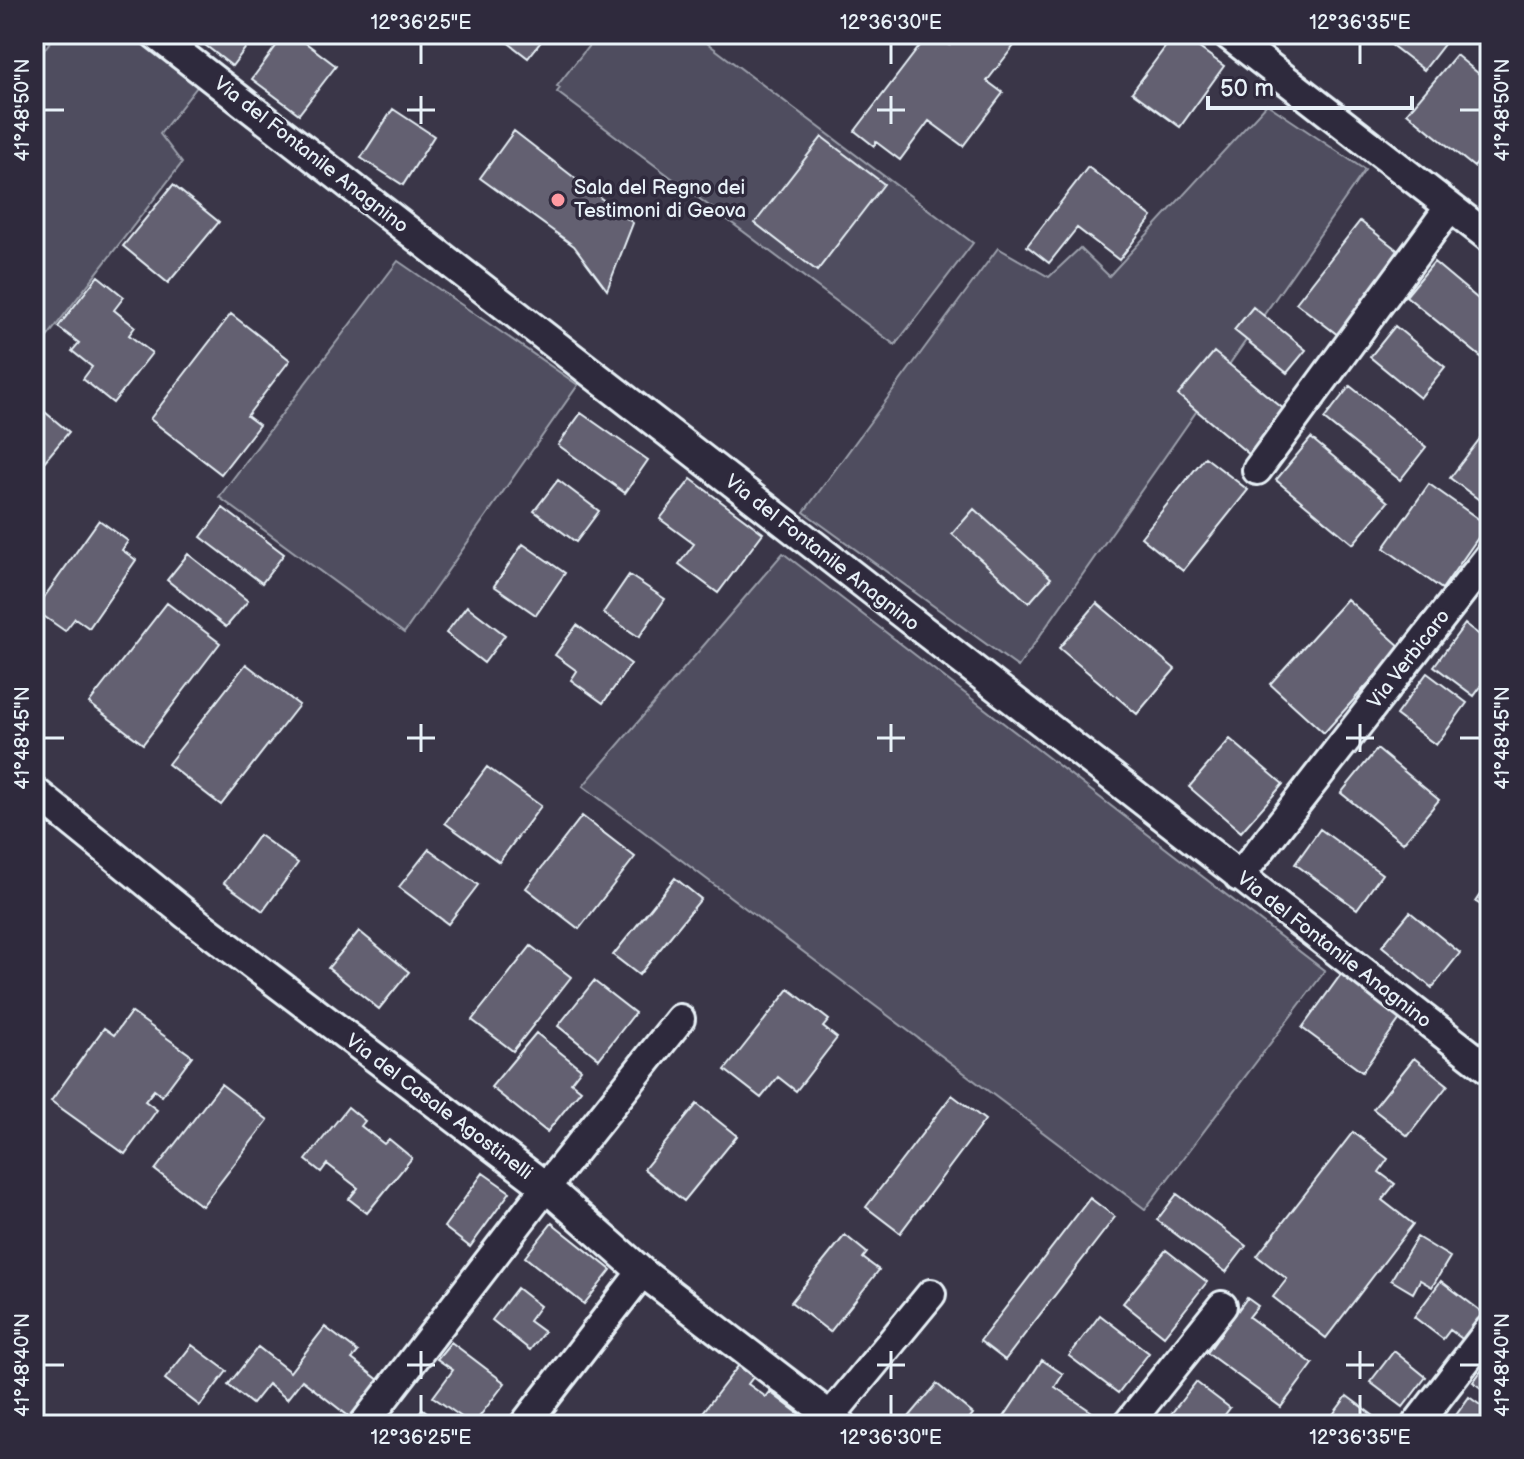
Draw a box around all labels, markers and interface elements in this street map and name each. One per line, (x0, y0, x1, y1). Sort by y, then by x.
text: 12°36'25"E (370, 11, 472, 35)
text: 12°36'30"E (840, 11, 942, 35)
text: 12°36'35"E (1309, 11, 1411, 35)
text: 41°48'50"N (11, 58, 35, 162)
text: 41°48'50"N (1491, 58, 1515, 162)
scale bar (1208, 60, 1412, 110)
street label: Via del Fontanile Anagnino (209, 72, 413, 238)
text: 50 m (1220, 74, 1274, 103)
place label: Sala del Regno dei Testimoni di Geova (574, 176, 746, 223)
marker: Sala del Regno dei Testimoni di Geova (549, 191, 567, 209)
street label: Via del Fontanile Anagnino (720, 470, 924, 636)
street label: Via Verbicaro (1363, 605, 1455, 713)
text: 41°48'45"N (11, 686, 35, 790)
text: 41°48'45"N (1491, 686, 1515, 790)
street label: Via del Fontanile Anagnino (1232, 867, 1436, 1033)
street label: Via del Casale Agostinelli (341, 1029, 537, 1185)
text: 41°48'40"N (11, 1313, 35, 1417)
text: 41°48'40"N (1491, 1313, 1515, 1417)
text: 12°36'25"E (370, 1426, 472, 1450)
text: 12°36'30"E (840, 1426, 942, 1450)
text: 12°36'35"E (1309, 1426, 1411, 1450)

